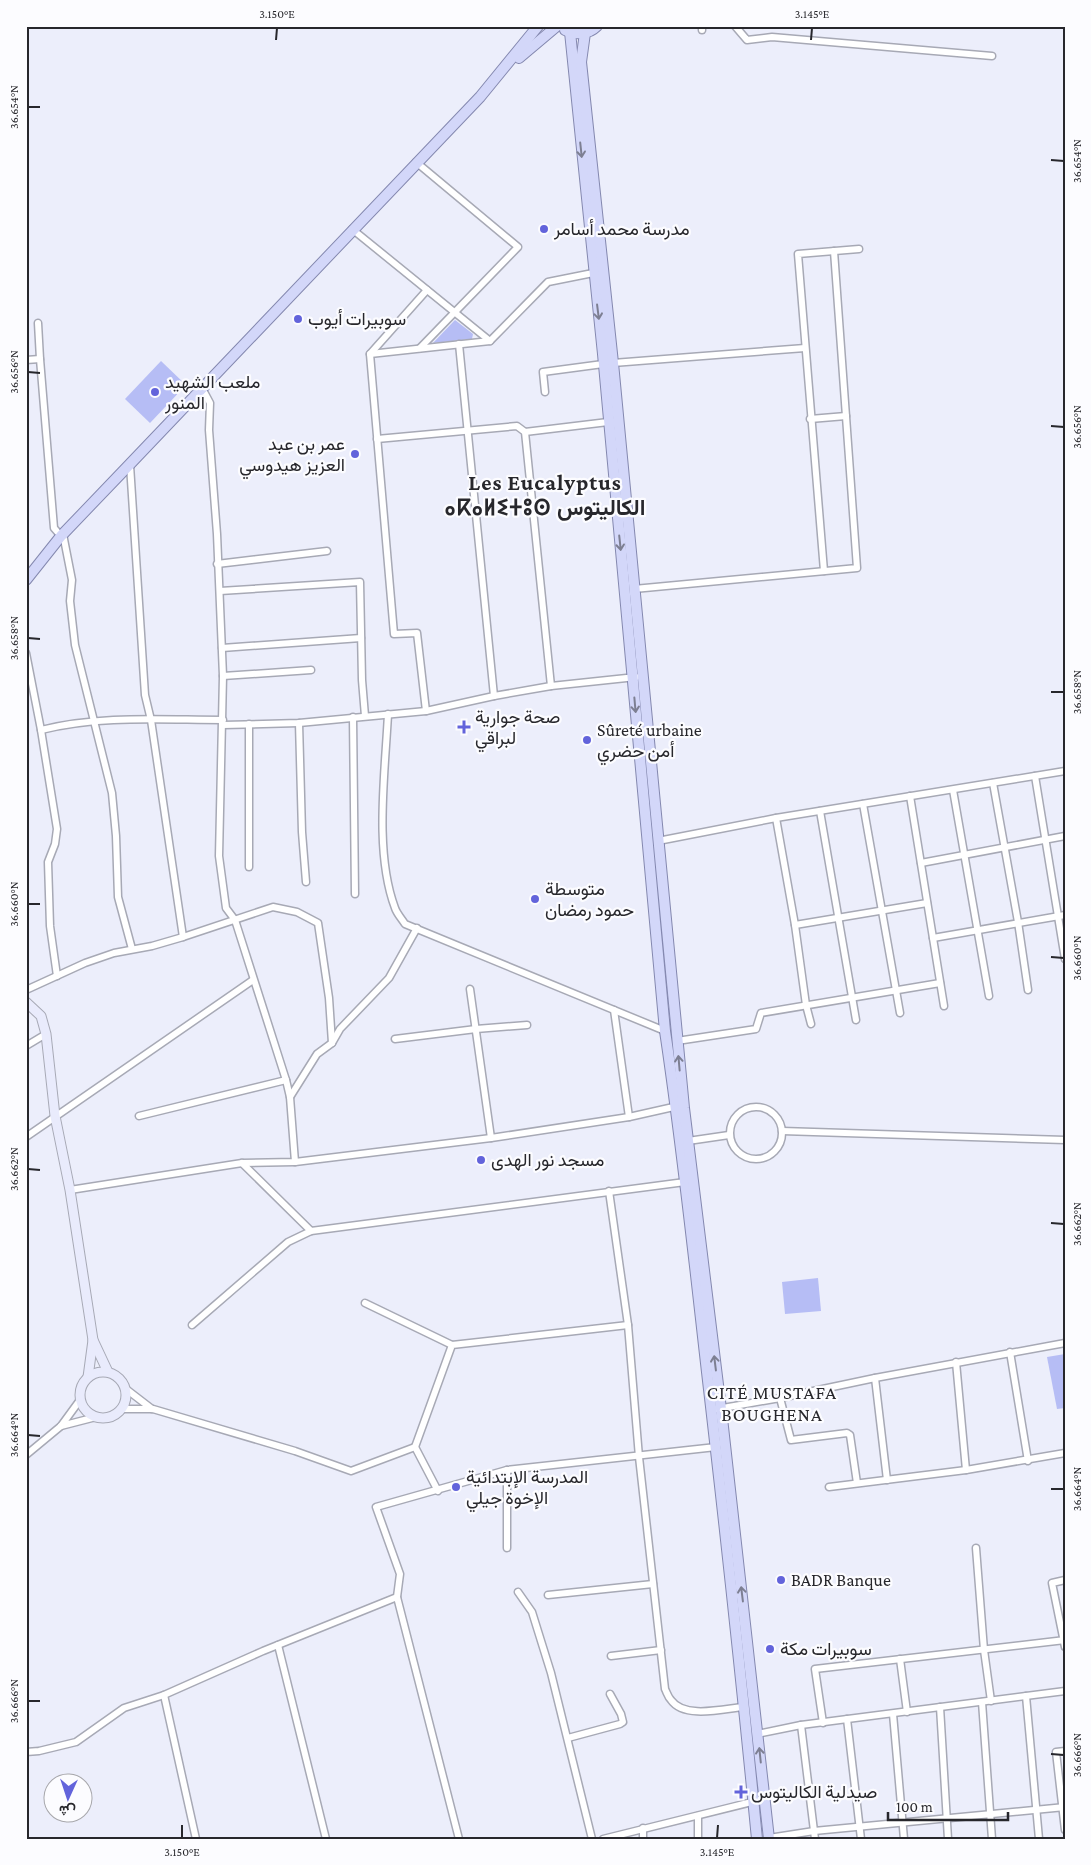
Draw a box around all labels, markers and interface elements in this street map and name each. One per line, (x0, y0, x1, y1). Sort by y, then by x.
text: 3.150°E (259, 7, 295, 21)
text: 3.145°E (795, 7, 830, 21)
text: 36.654°N (7, 85, 21, 129)
text: 36.654°N (1070, 139, 1084, 183)
one-way arrow (576, 142, 586, 158)
place label: مدرسة محمد أسامر (553, 219, 690, 240)
marker: مدرسة محمد أسامر (538, 223, 550, 235)
one-way arrow (593, 304, 603, 320)
place label: سوبيرات أيوب (308, 309, 406, 330)
marker: سوبيرات أيوب (292, 313, 304, 325)
text: 36.656°N (7, 350, 21, 394)
place label: ملعب الشهيد المنور (164, 372, 260, 414)
marker: ملعب الشهيد المنور (149, 386, 161, 398)
text: 36.656°N (1070, 405, 1084, 449)
place label: عمر بن عبد العزيز هيدوسي (239, 434, 345, 480)
marker: عمر بن عبد العزيز هيدوسي (349, 448, 361, 460)
district label: Les Eucalyptus ⴰⴽⴰⵍⵉⵜⵓⵙ الكاليتوس (445, 470, 645, 521)
one-way arrow (615, 535, 625, 551)
text: 36.658°N (7, 616, 21, 660)
text: 36.658°N (1070, 670, 1084, 714)
one-way arrow (631, 697, 640, 713)
place label: صحة جوارية لبراقي (475, 707, 560, 753)
marker: صحة جوارية لبراقي (457, 720, 471, 734)
place label: Sûreté urbaine أمن حضري (597, 720, 702, 766)
marker: Sûreté urbaine أمن حضري (581, 734, 593, 746)
place label: متوسطة حمود رمضان (545, 879, 634, 921)
text: 36.660°N (7, 881, 21, 927)
marker: متوسطة حمود رمضان (529, 893, 541, 905)
text: 36.660°N (1070, 935, 1084, 981)
one-way arrow (675, 1055, 684, 1071)
text: 36.662°N (7, 1147, 21, 1191)
place label: مسجد نور الهدى (491, 1150, 604, 1171)
marker: مسجد نور الهدى (475, 1154, 487, 1166)
text: 36.662°N (1070, 1202, 1084, 1246)
one-way arrow (710, 1355, 720, 1371)
district label: CITÉ MUSTAFA BOUGHENA (707, 1382, 837, 1425)
text: 36.664°N (7, 1413, 21, 1457)
place label: المدرسة الإبتدائية الإخوة جيلي (466, 1467, 588, 1513)
text: 36.664°N (1070, 1467, 1084, 1511)
marker: المدرسة الإبتدائية الإخوة جيلي (450, 1481, 462, 1493)
place label: BADR Banque (791, 1570, 891, 1590)
marker: BADR Banque (775, 1574, 787, 1586)
one-way arrow (737, 1586, 747, 1602)
place label: سوبيرات مكة (780, 1639, 872, 1660)
marker: سوبيرات مكة (764, 1643, 776, 1655)
text: 36.666°N (7, 1679, 21, 1723)
text: 36.666°N (1070, 1733, 1084, 1777)
one-way arrow (755, 1748, 765, 1764)
north arrow (42, 1772, 92, 1822)
place label: صيدلية الكاليتوس (751, 1782, 877, 1803)
marker: صيدلية الكاليتوس (735, 1786, 747, 1798)
scale bar (888, 1790, 1008, 1822)
text: 100 m (896, 1799, 933, 1815)
text: ش (58, 1802, 76, 1819)
text: 3.150°E (164, 1845, 200, 1859)
text: 3.145°E (700, 1845, 735, 1859)

